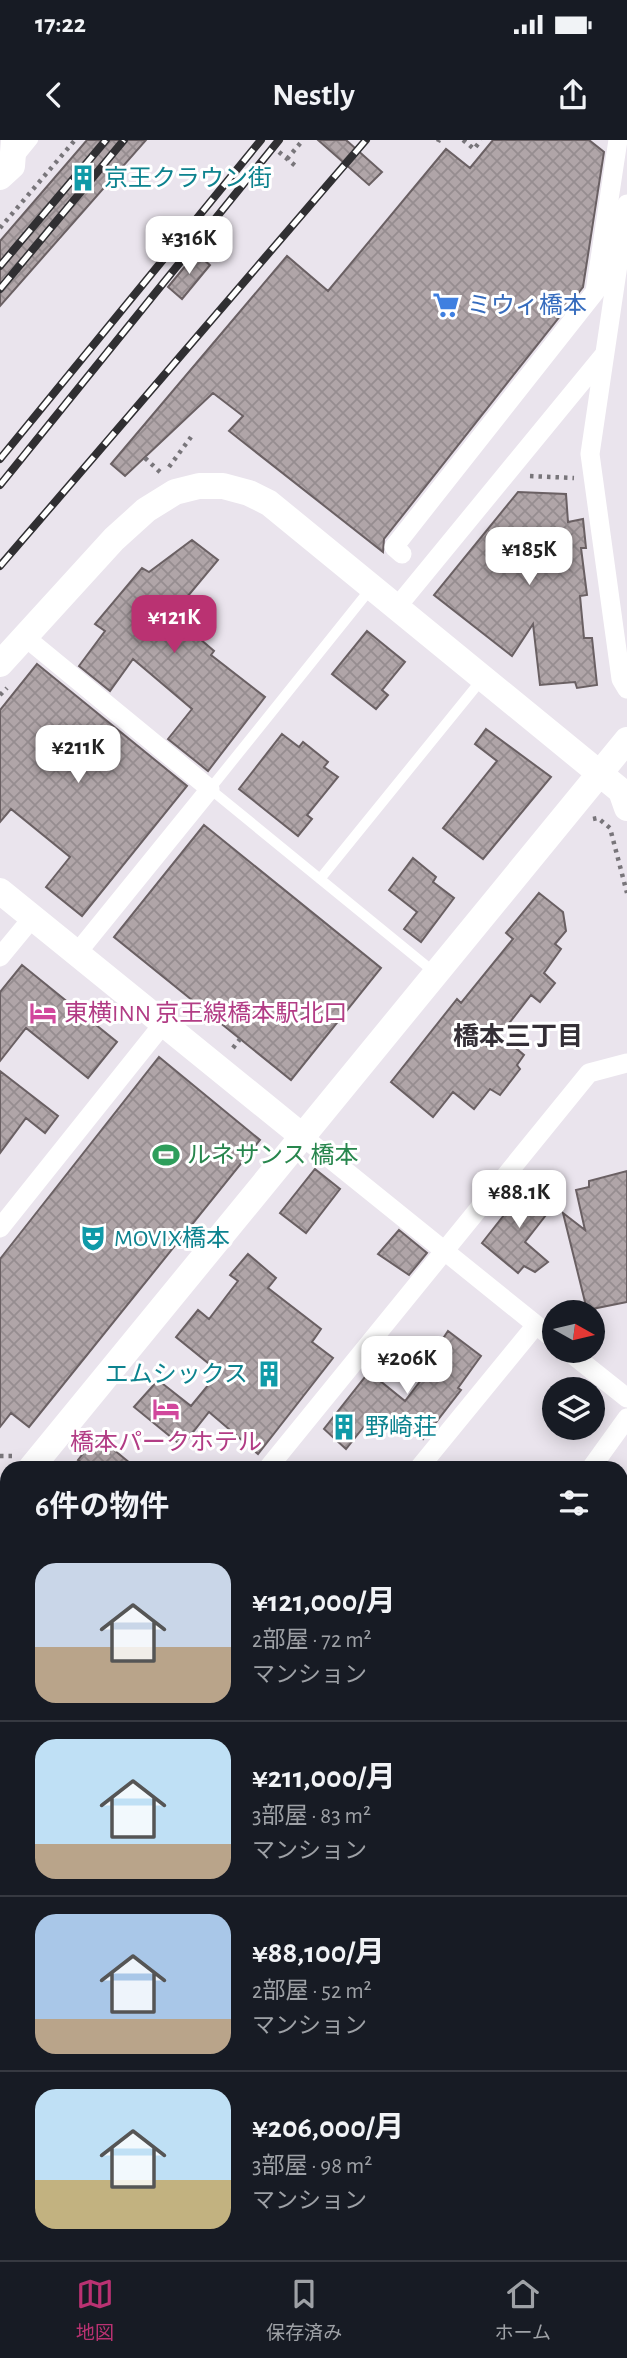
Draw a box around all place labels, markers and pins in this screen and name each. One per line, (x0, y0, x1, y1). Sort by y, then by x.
building icon: 京王クラウン街 (68, 163, 98, 193)
place label: 京王クラウン街 (104, 165, 272, 191)
pin: ¥316K (140, 216, 238, 276)
supermarket icon: ミウィ橋本 (431, 290, 461, 320)
place label: ミウィ橋本 (467, 292, 587, 318)
pin: ¥185K (480, 528, 578, 587)
pin: ¥121K (125, 596, 223, 655)
pin: ¥211K (29, 726, 127, 785)
hotel icon: 東横INN 京王線橋本駅北口 (28, 998, 58, 1028)
place label: 東横INN 京王線橋本駅北口 (64, 1000, 347, 1026)
sports icon: ルネサンス 橋本 (151, 1140, 181, 1170)
place label: ルネサンス 橋本 (187, 1142, 358, 1168)
pin: ¥88.1K (462, 1170, 576, 1230)
theatre icon: MOVIX橋本 (78, 1223, 108, 1253)
place label: MOVIX橋本 (114, 1225, 230, 1251)
pin: ¥206K (358, 1336, 456, 1396)
building icon: エムシックス (254, 1359, 284, 1389)
place label: エムシックス (105, 1362, 248, 1387)
hotel icon: 橋本パークホテル (151, 1394, 181, 1424)
building icon: 野崎荘 (329, 1412, 359, 1442)
place label: 野崎荘 (365, 1414, 437, 1440)
place label: 橋本パークホテル (70, 1429, 262, 1455)

